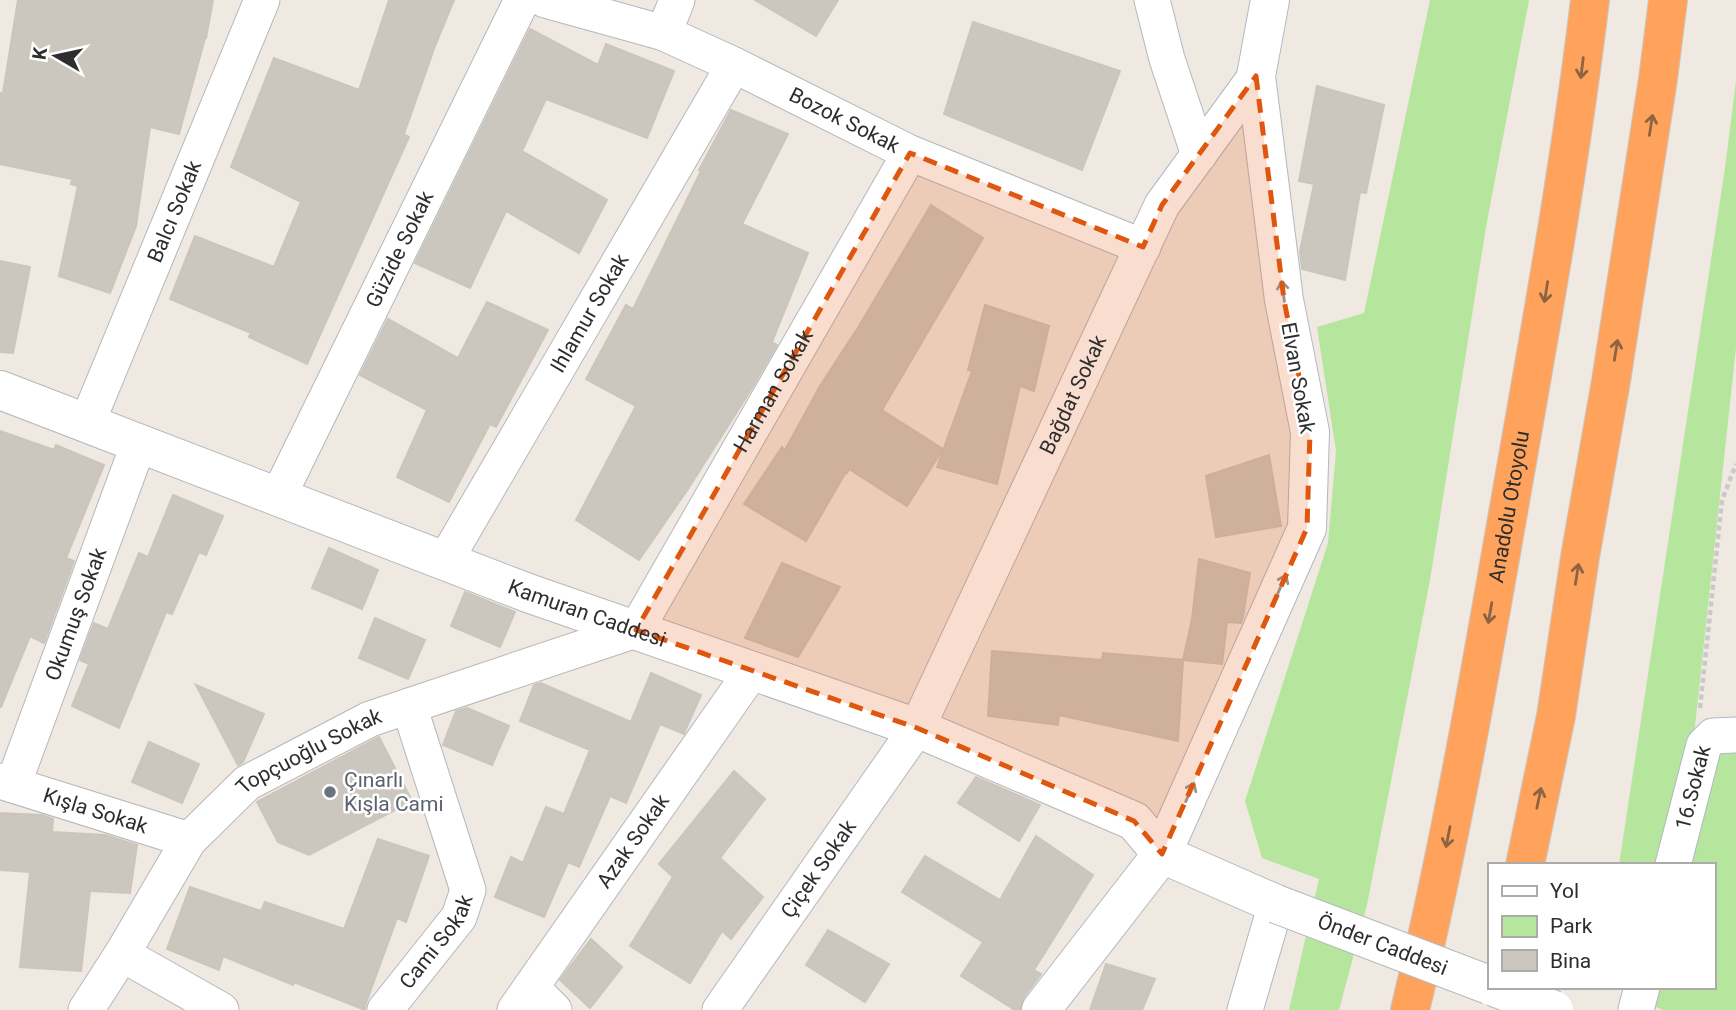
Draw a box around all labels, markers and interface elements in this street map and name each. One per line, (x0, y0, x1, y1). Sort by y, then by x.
north arrow (21, 21, 91, 91)
text: K (27, 45, 52, 61)
one-way arrow (1575, 56, 1588, 79)
street label: Bozok Sokak (785, 83, 904, 158)
one-way arrow (1645, 114, 1658, 137)
street label: Balcı Sokak (143, 156, 206, 266)
street label: Güzide Sokak (361, 187, 439, 311)
street label: Ihlamur Sokak (546, 249, 634, 377)
one-way arrow (1276, 280, 1289, 303)
one-way arrow (1539, 281, 1552, 303)
street label: Elvan Sokak (1276, 321, 1320, 436)
street label: Harman Sokak (729, 325, 818, 456)
street label: Bağdat Sokak (1035, 331, 1111, 458)
one-way arrow (1610, 339, 1623, 362)
street label: Anadolu Otoyolu (1484, 429, 1534, 585)
street label: Okumuş Sokak (40, 544, 111, 684)
one-way arrow (1571, 563, 1584, 586)
street label: Kamuran Caddesi (505, 574, 669, 652)
one-way arrow (1276, 574, 1289, 595)
one-way arrow (1483, 601, 1496, 624)
street label: Topçuoğlu Sokak (231, 704, 385, 799)
street label: 16.Sokak (1671, 742, 1716, 832)
place label: Çınarlı Kışla Cami (344, 768, 444, 816)
one-way arrow (1184, 781, 1197, 803)
street label: Kışla Sokak (40, 783, 151, 838)
marker: Çınarlı Kışla Cami (322, 784, 338, 800)
one-way arrow (1532, 787, 1546, 810)
street label: Azak Sokak (592, 789, 674, 893)
street label: Çiçek Sokak (776, 815, 861, 923)
one-way arrow (1440, 825, 1454, 848)
legend (1488, 863, 1715, 989)
text: Yol (1550, 879, 1579, 903)
street label: Cami Sokak (395, 891, 478, 994)
street label: Önder Caddesi (1314, 909, 1451, 980)
text: Park (1550, 914, 1593, 938)
text: Bina (1550, 949, 1591, 973)

